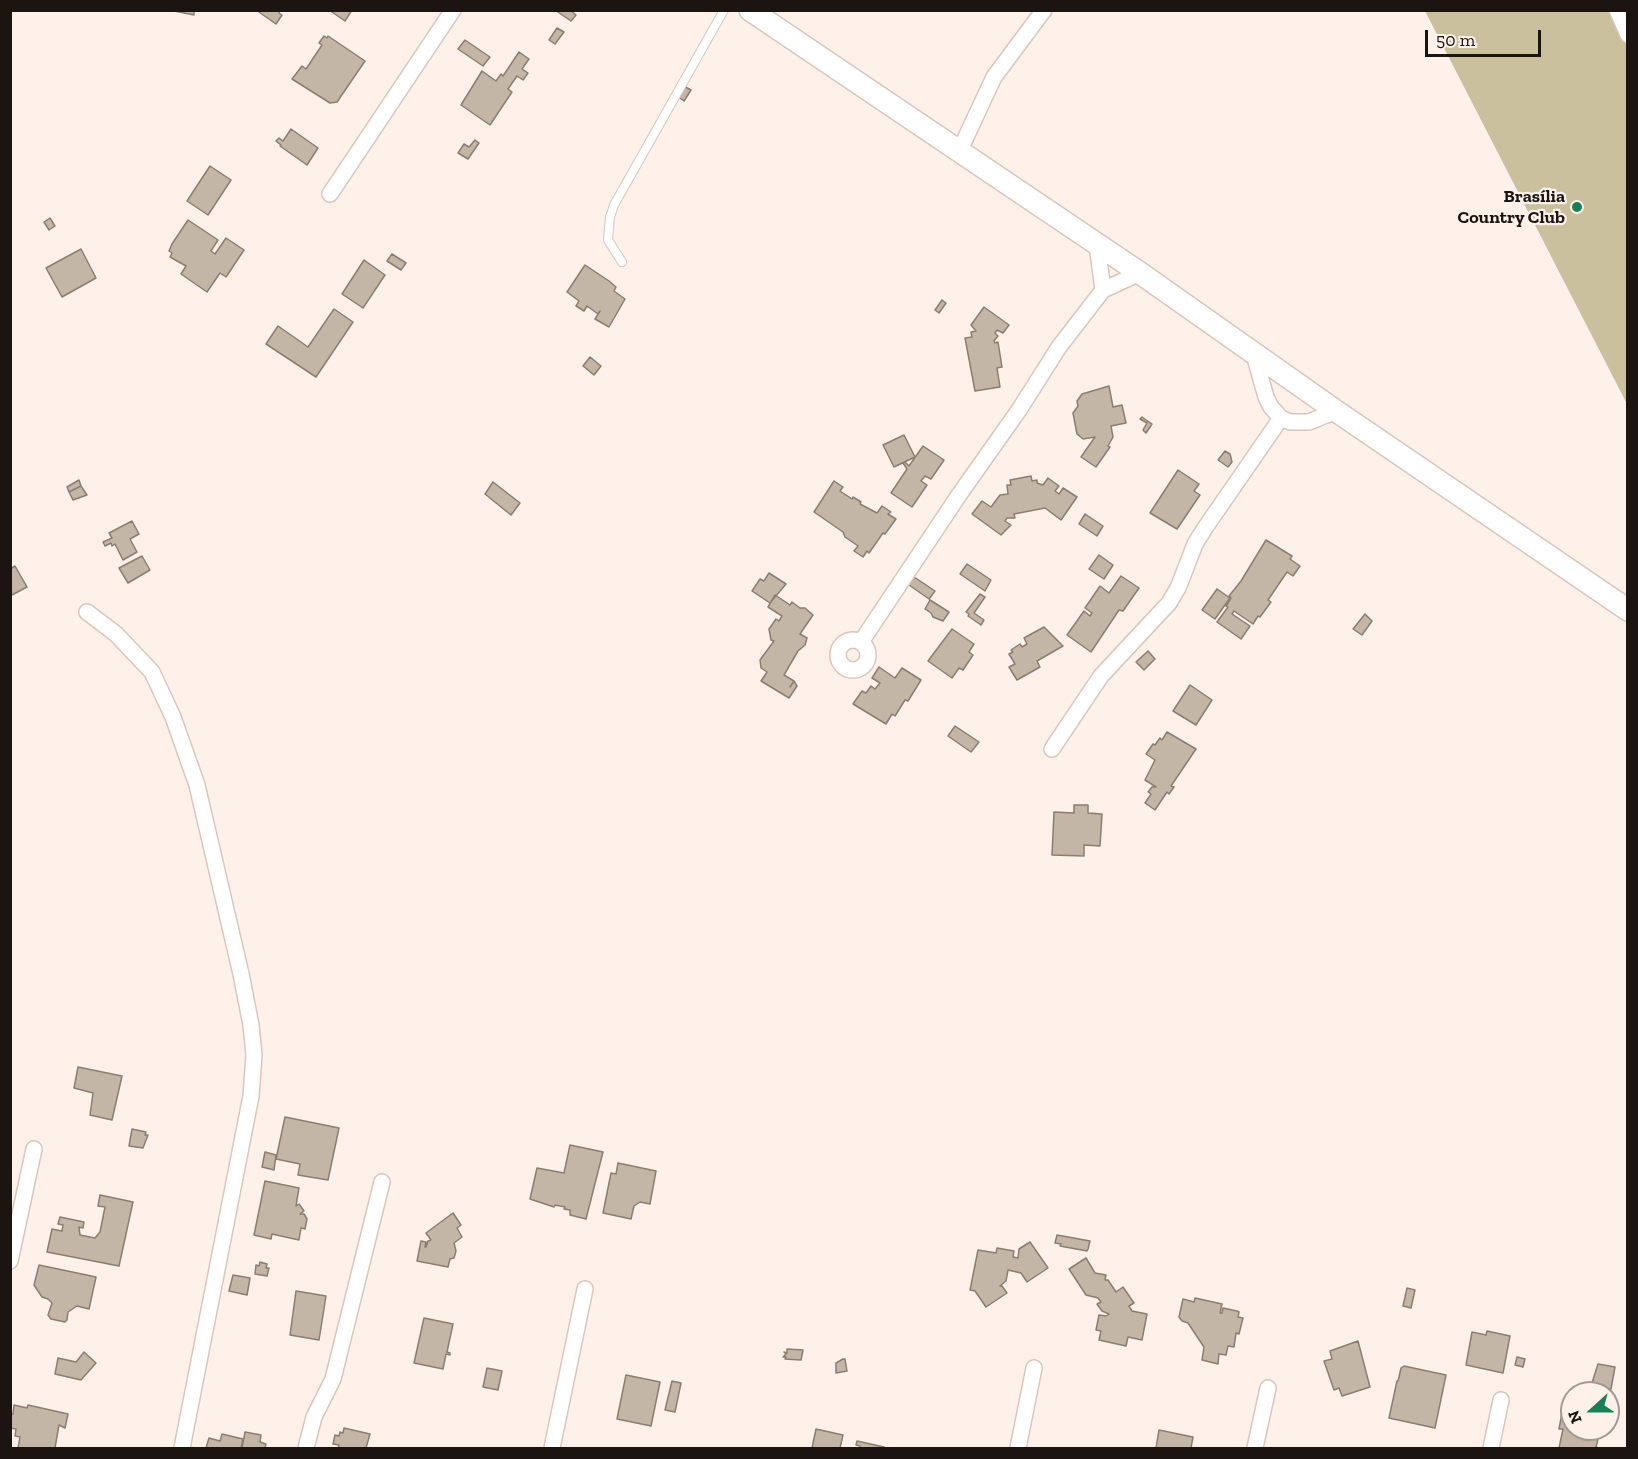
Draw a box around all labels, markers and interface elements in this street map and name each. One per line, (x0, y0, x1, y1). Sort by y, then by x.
scale bar (1428, 18, 1544, 56)
text: 50 m (1436, 29, 1475, 51)
place label: Brasília Country Club (1458, 186, 1565, 228)
marker: Brasília Country Club (1570, 200, 1584, 214)
north arrow (1560, 1381, 1620, 1441)
text: N (1564, 1408, 1586, 1426)

